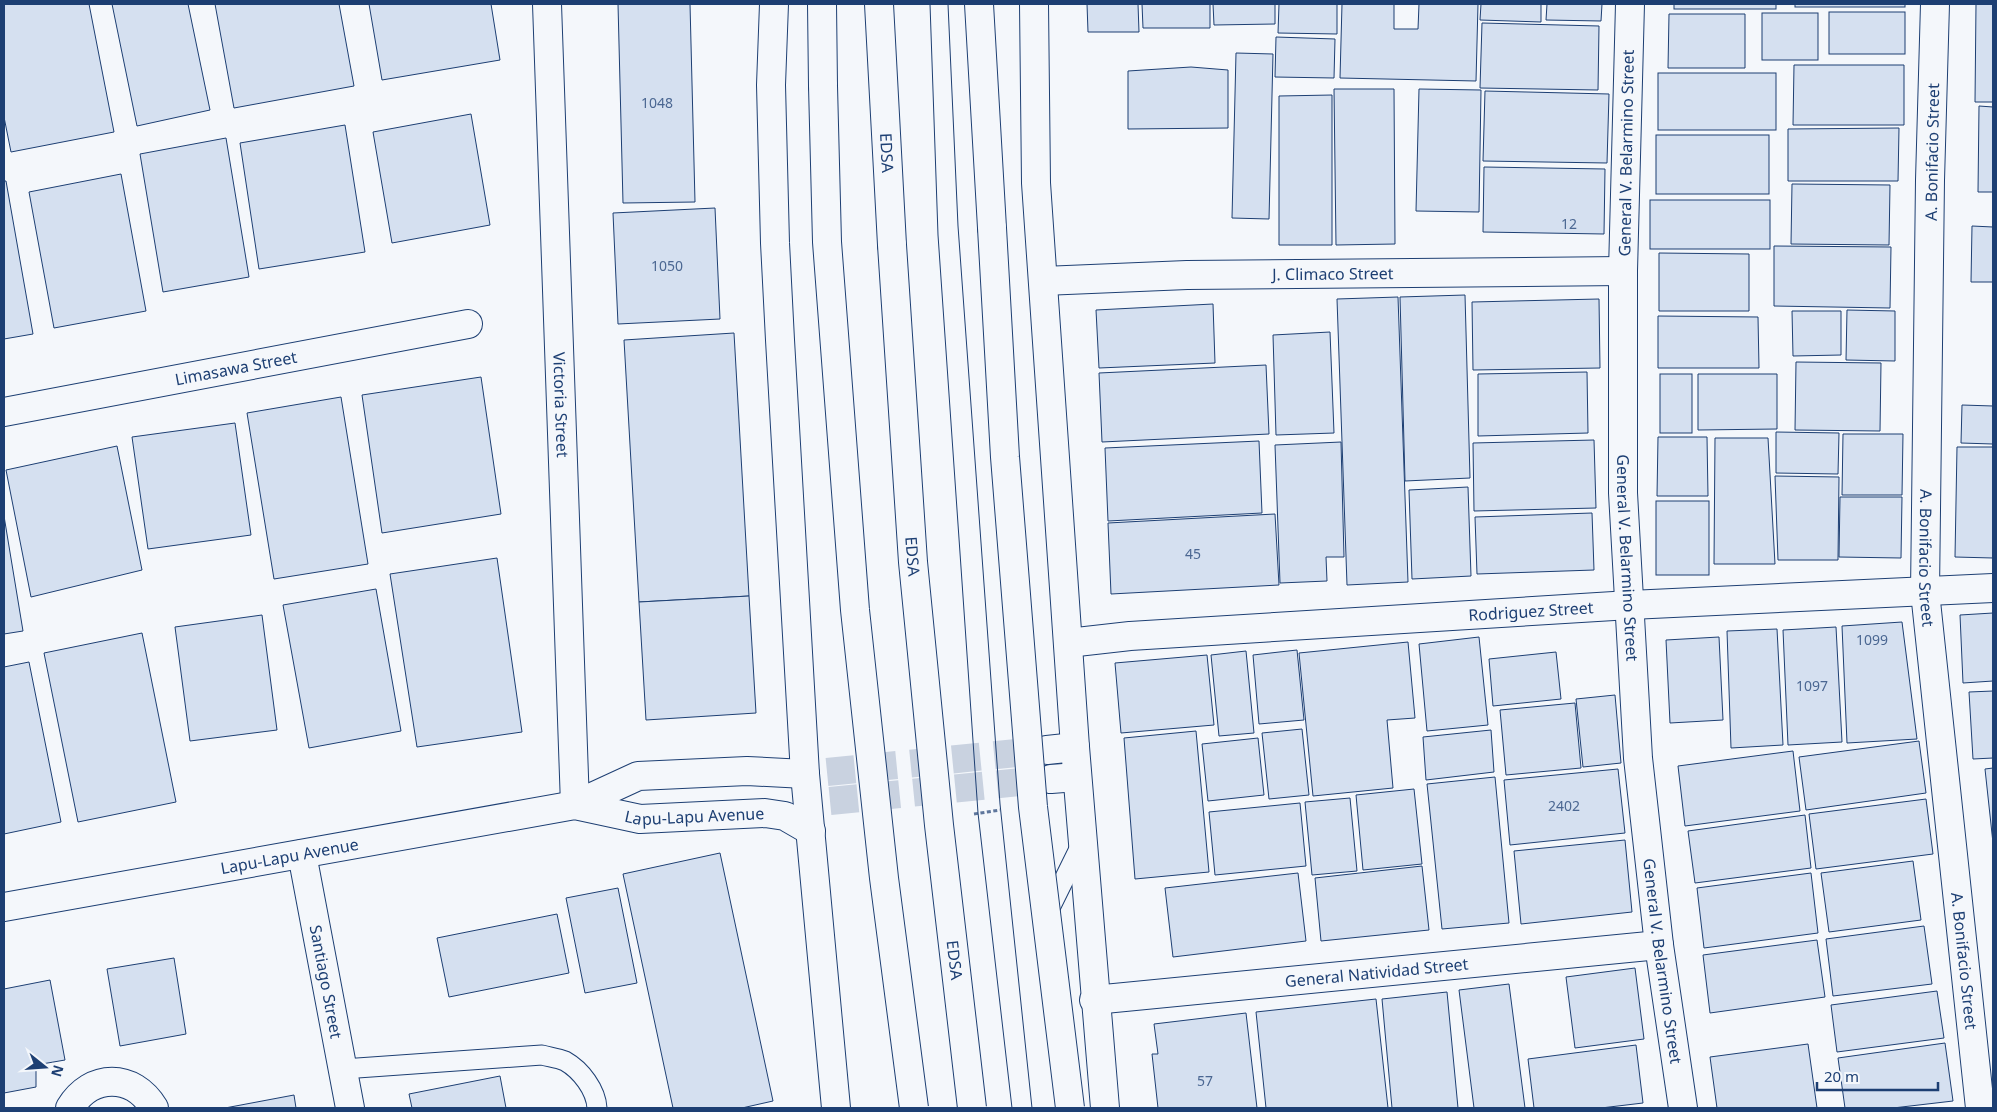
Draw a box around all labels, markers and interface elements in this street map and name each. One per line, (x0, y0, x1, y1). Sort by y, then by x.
street label: General V. Belarmino Street (1613, 49, 1639, 257)
street label: A. Bonifacio Street (1920, 83, 1944, 221)
house number: 1048 (641, 93, 673, 112)
street label: EDSA (875, 132, 899, 174)
house number: 12 (1561, 214, 1577, 233)
house number: 1050 (651, 256, 683, 275)
street label: J. Climaco Street (1270, 262, 1394, 285)
street label: Limasawa Street (173, 346, 299, 390)
street label: Victoria Street (548, 352, 574, 458)
street label: General V. Belarmino Street (1612, 454, 1644, 662)
street label: A. Bonifacio Street (1914, 489, 1940, 628)
street label: EDSA (900, 536, 925, 578)
house number: 45 (1185, 544, 1201, 563)
street label: Rodriguez Street (1468, 596, 1594, 626)
house number: 1099 (1856, 630, 1888, 649)
house number: 1097 (1796, 676, 1828, 695)
house number: 2402 (1548, 796, 1580, 815)
street label: Lapu-Lapu Avenue (623, 802, 765, 830)
street label: Lapu-Lapu Avenue (219, 833, 360, 879)
street label: General V. Belarmino Street (1638, 857, 1687, 1065)
street label: A. Bonifacio Street (1946, 891, 1983, 1031)
street label: Santiago Street (305, 923, 348, 1040)
street label: EDSA (942, 939, 968, 982)
street label: General Natividad Street (1284, 953, 1470, 992)
north arrow (20, 1042, 70, 1092)
scale bar (1817, 1060, 1938, 1092)
text: N (47, 1063, 69, 1079)
text: 20 m (1824, 1066, 1859, 1086)
house number: 57 (1197, 1071, 1213, 1090)

